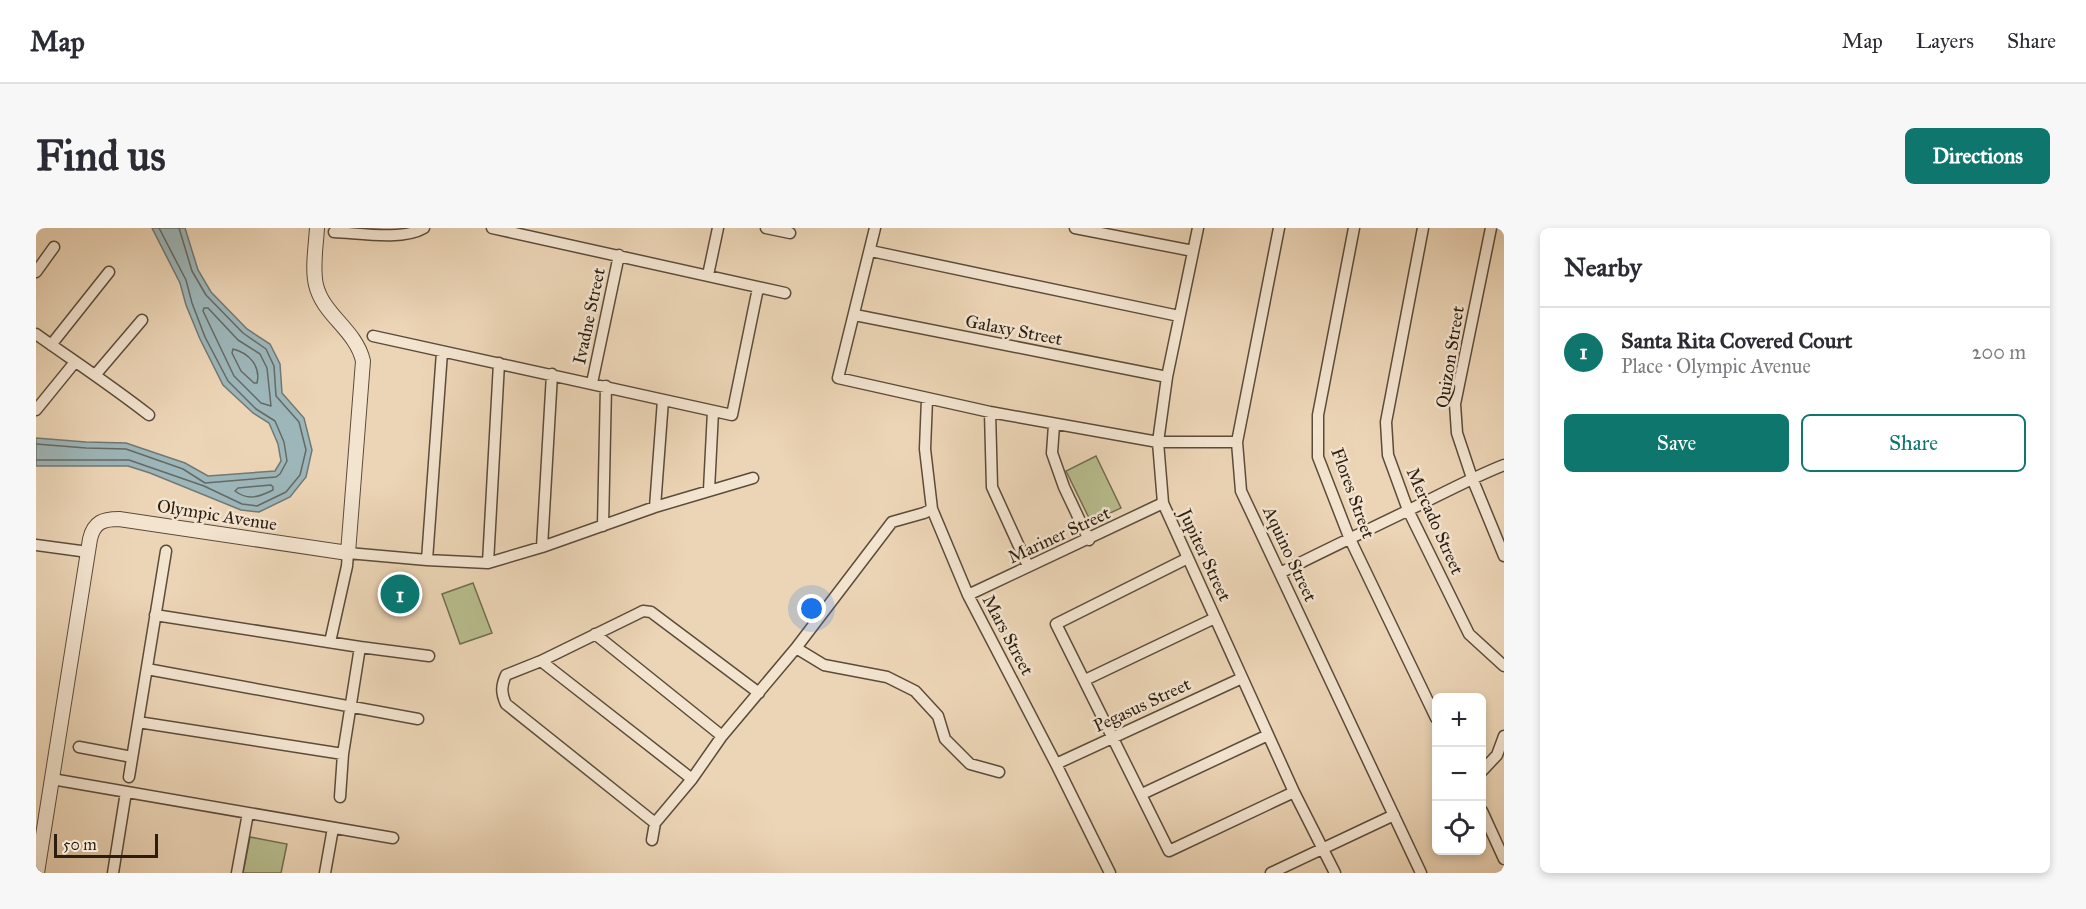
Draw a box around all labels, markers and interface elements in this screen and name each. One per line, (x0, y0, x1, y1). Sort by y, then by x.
text: Map (30, 24, 85, 59)
text: Map (1842, 28, 1883, 54)
text: Layers (1916, 28, 1974, 54)
text: Share (2007, 28, 2056, 54)
button: Directions (1905, 128, 2050, 184)
text: Find us (36, 130, 166, 182)
text: Nearby (1564, 251, 1642, 283)
street label: Ivadne Street (568, 265, 610, 366)
street label: Quizon Street (1431, 304, 1469, 410)
street label: Galaxy Street (964, 310, 1065, 350)
text: Santa Rita Covered Court (1621, 327, 1852, 354)
text: 1 (1580, 340, 1587, 364)
text: 200 m (1972, 340, 2026, 364)
text: Place · Olympic Avenue (1621, 354, 1811, 378)
button: Save (1564, 414, 1789, 472)
button: Share (1801, 414, 2026, 472)
street label: Flores Street (1326, 445, 1380, 542)
street label: Mercado Street (1402, 464, 1469, 578)
street label: Olympic Avenue (155, 495, 279, 535)
street label: Mariner Street (1004, 501, 1114, 568)
street label: Aquino Street (1257, 502, 1322, 606)
street label: Jupiter Street (1172, 503, 1236, 606)
pin: 1 (380, 572, 420, 616)
street label: Mars Street (978, 591, 1039, 680)
your location (797, 594, 826, 623)
street label: Pegasus Street (1090, 673, 1195, 738)
map controls (1432, 693, 1486, 855)
button: + (1432, 693, 1486, 747)
button: − (1432, 747, 1486, 801)
button: locate (1432, 801, 1486, 855)
scale bar (54, 831, 158, 858)
text: 50 m (63, 835, 97, 854)

